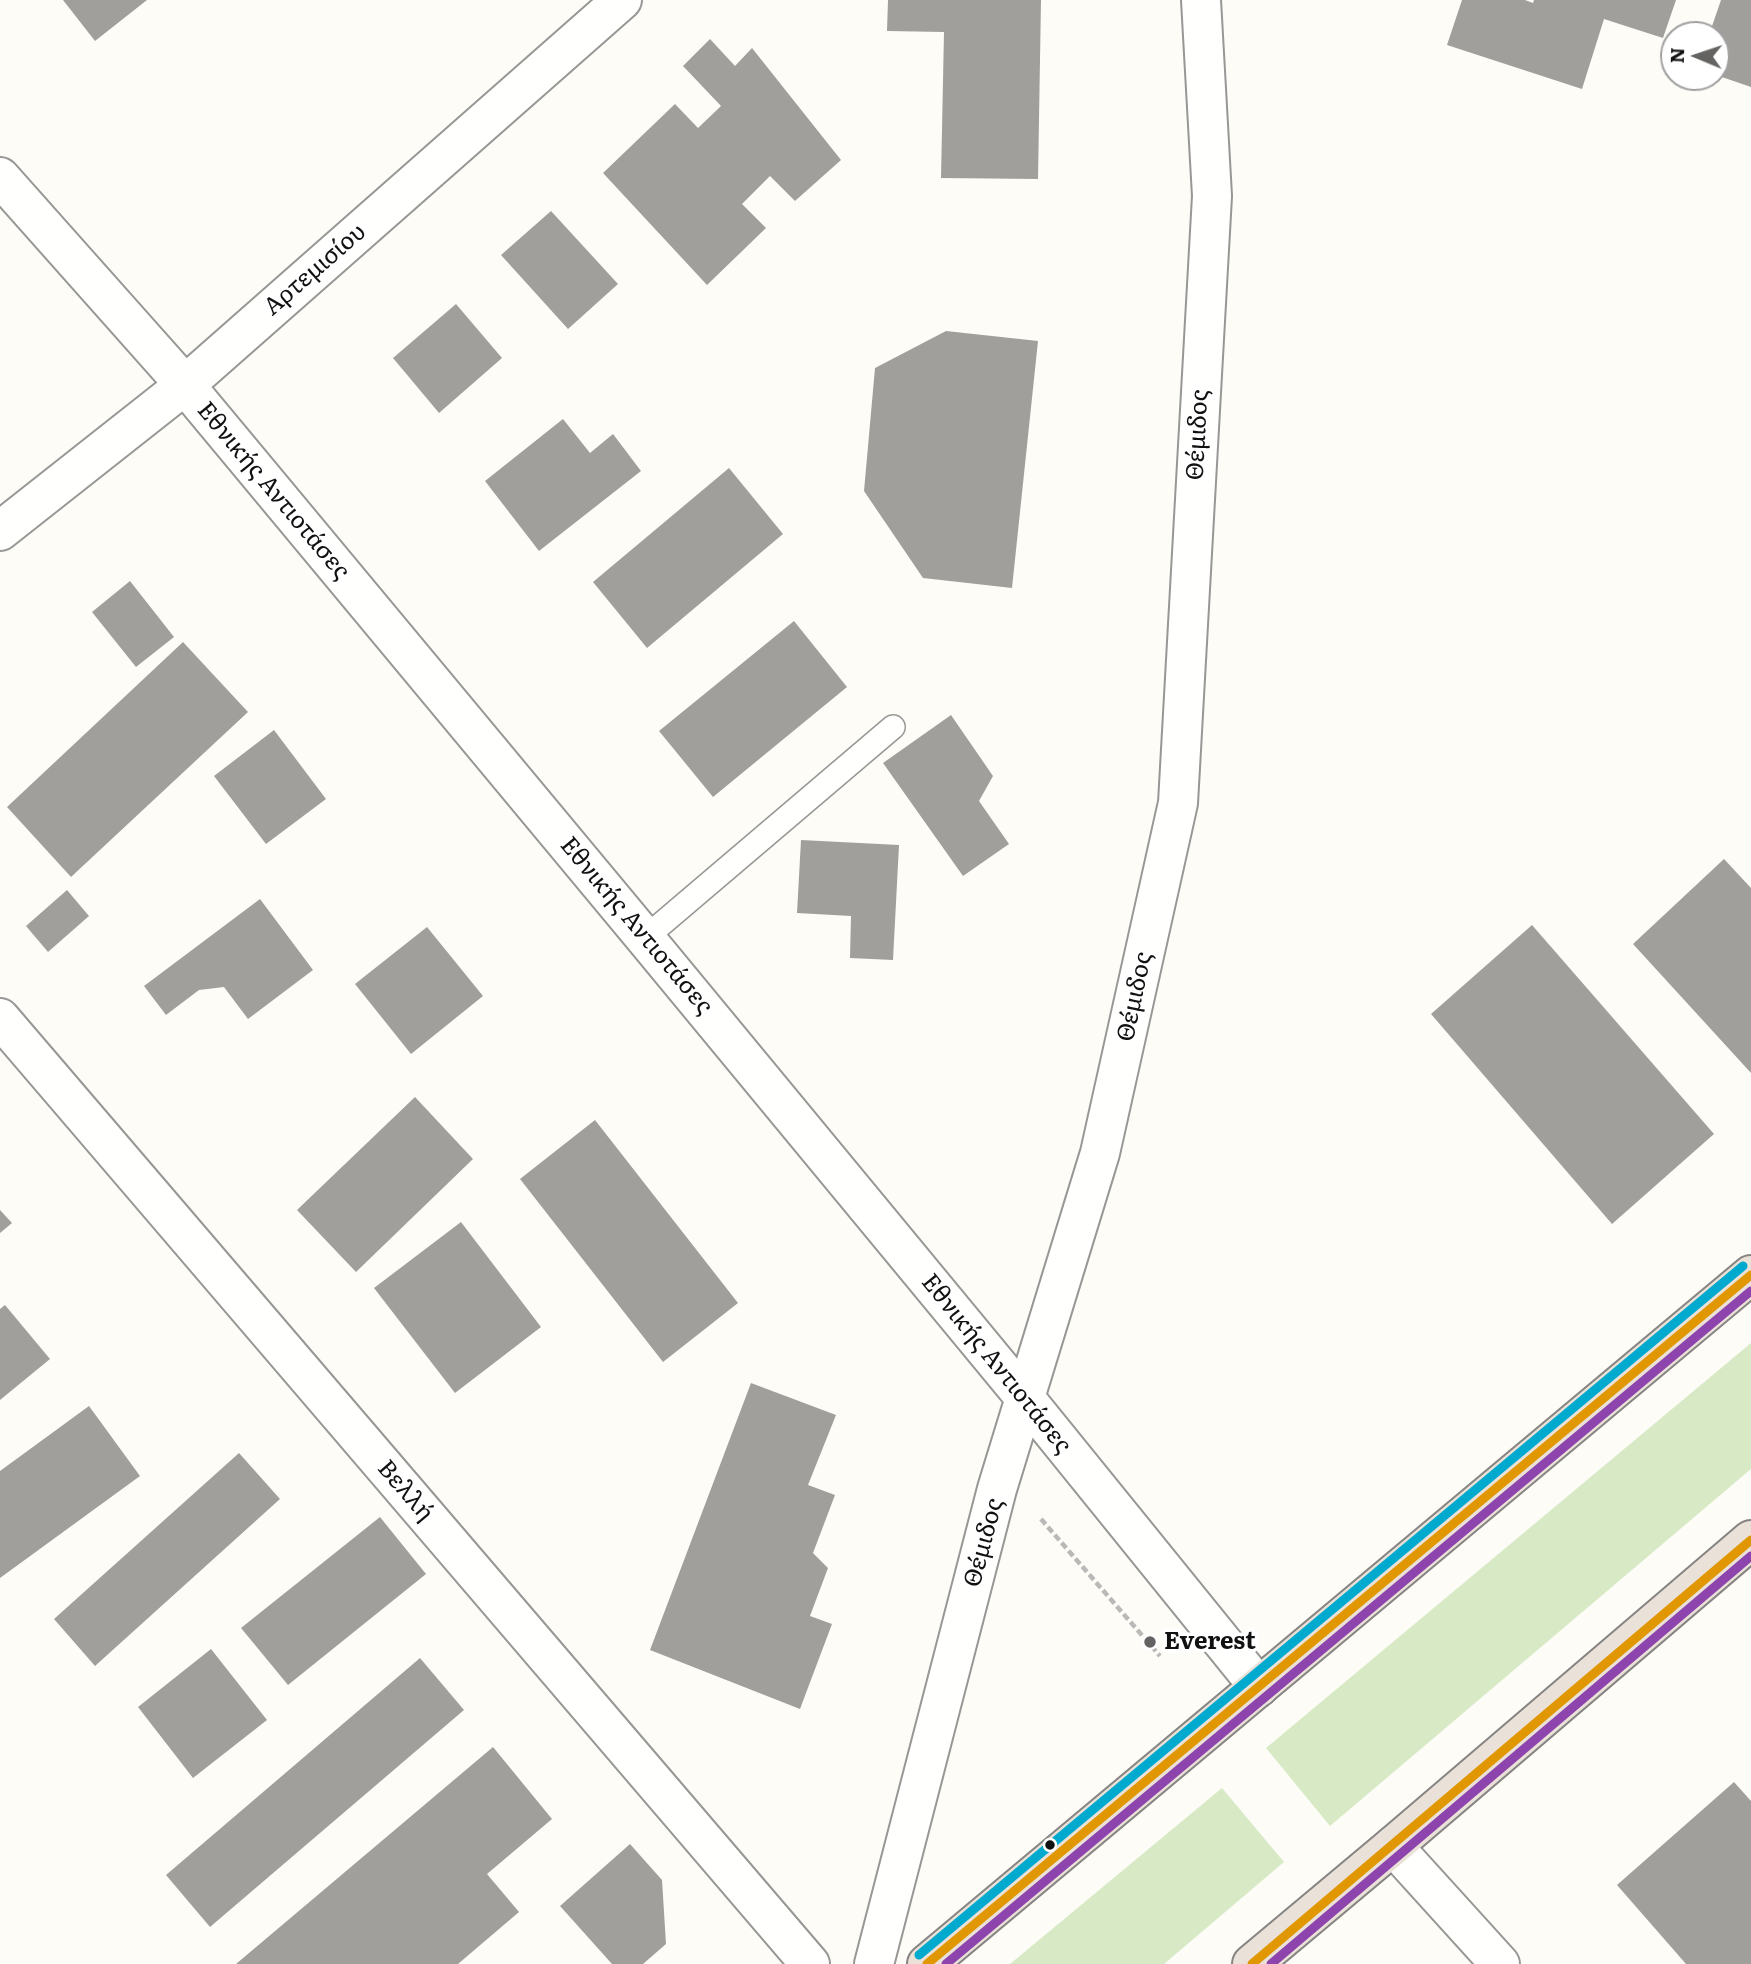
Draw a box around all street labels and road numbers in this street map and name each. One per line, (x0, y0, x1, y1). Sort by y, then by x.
street label: Αρτεμισίου (258, 218, 372, 322)
street label: Θέμιδος (1181, 389, 1215, 481)
street label: Εθνικής Αντιοτάσες (190, 397, 356, 585)
street label: Εθνικής Αντιοτάσες (553, 832, 719, 1020)
street label: Θέμιδος (1111, 949, 1159, 1045)
street label: Εθνικής Αντιοτάσες (915, 1269, 1077, 1459)
street label: Βελλή (371, 1455, 439, 1527)
street label: Θέμιδος (958, 1495, 1010, 1591)

